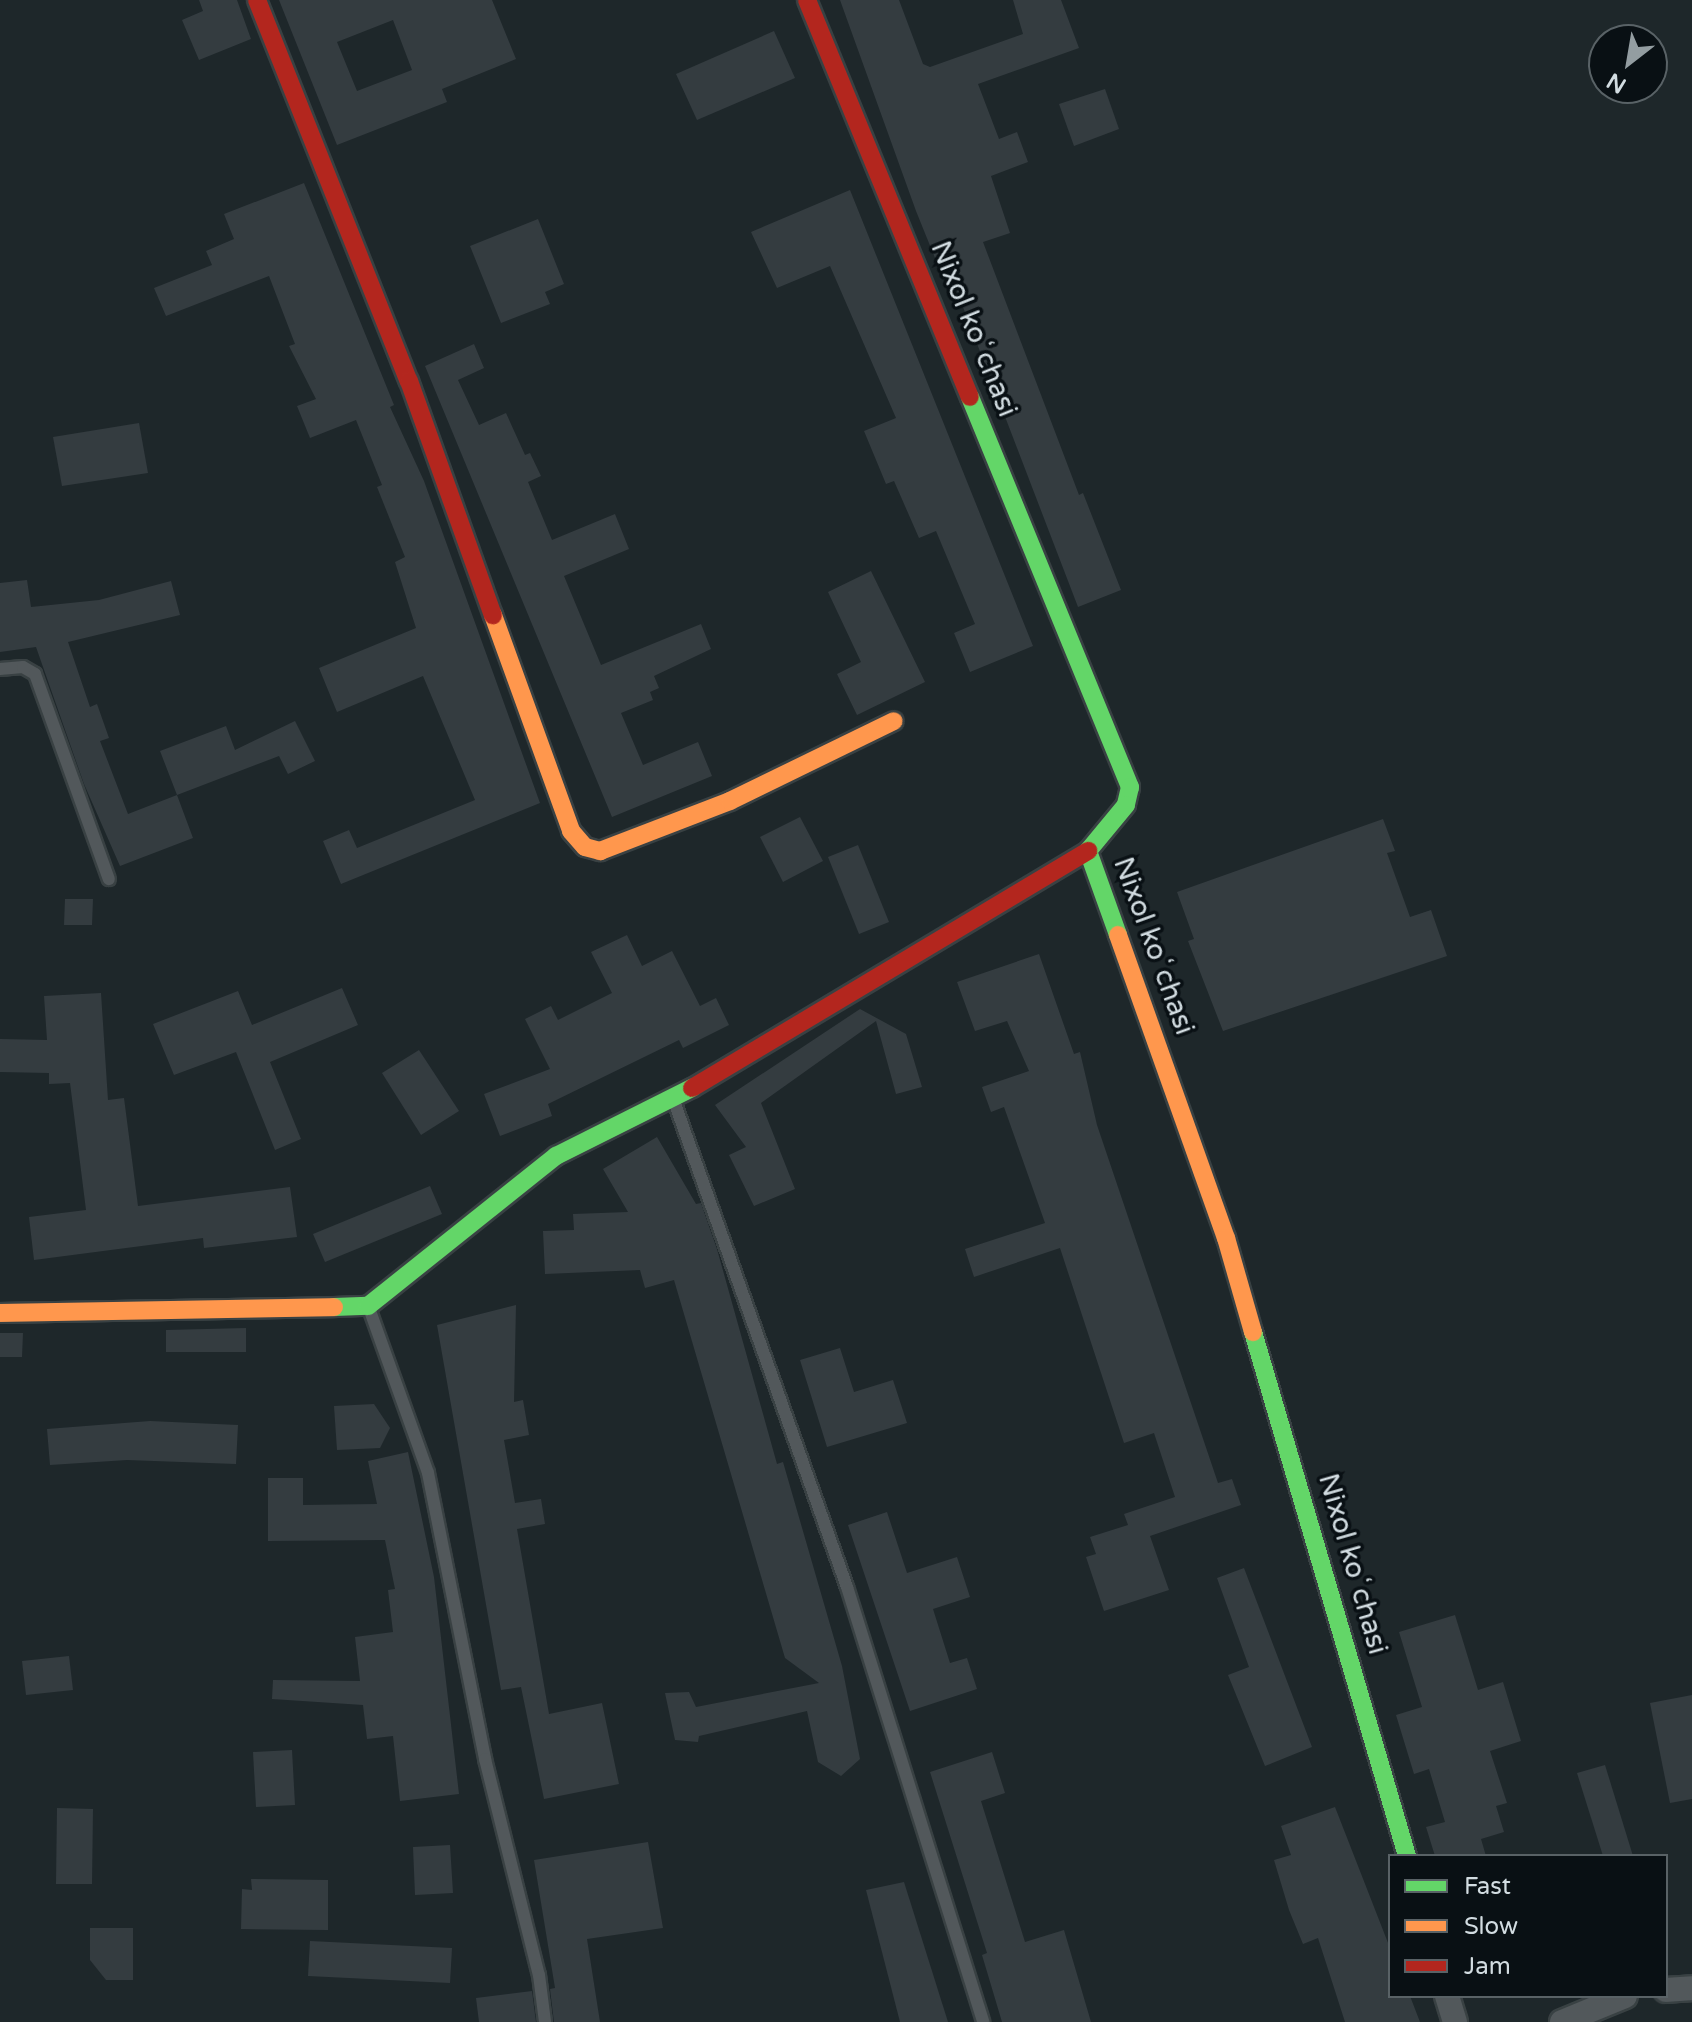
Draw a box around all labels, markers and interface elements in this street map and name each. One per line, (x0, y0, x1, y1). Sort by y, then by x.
north arrow (1588, 24, 1668, 104)
text: N (1602, 67, 1631, 99)
street label: Nixol koʻchasi (923, 236, 1025, 422)
street label: Nixol koʻchasi (1106, 853, 1202, 1039)
street label: Nixol koʻchasi (1311, 1470, 1395, 1658)
legend (1388, 1854, 1668, 1998)
text: Fast (1464, 1872, 1511, 1901)
text: Slow (1464, 1912, 1518, 1941)
text: Jam (1464, 1952, 1511, 1981)

